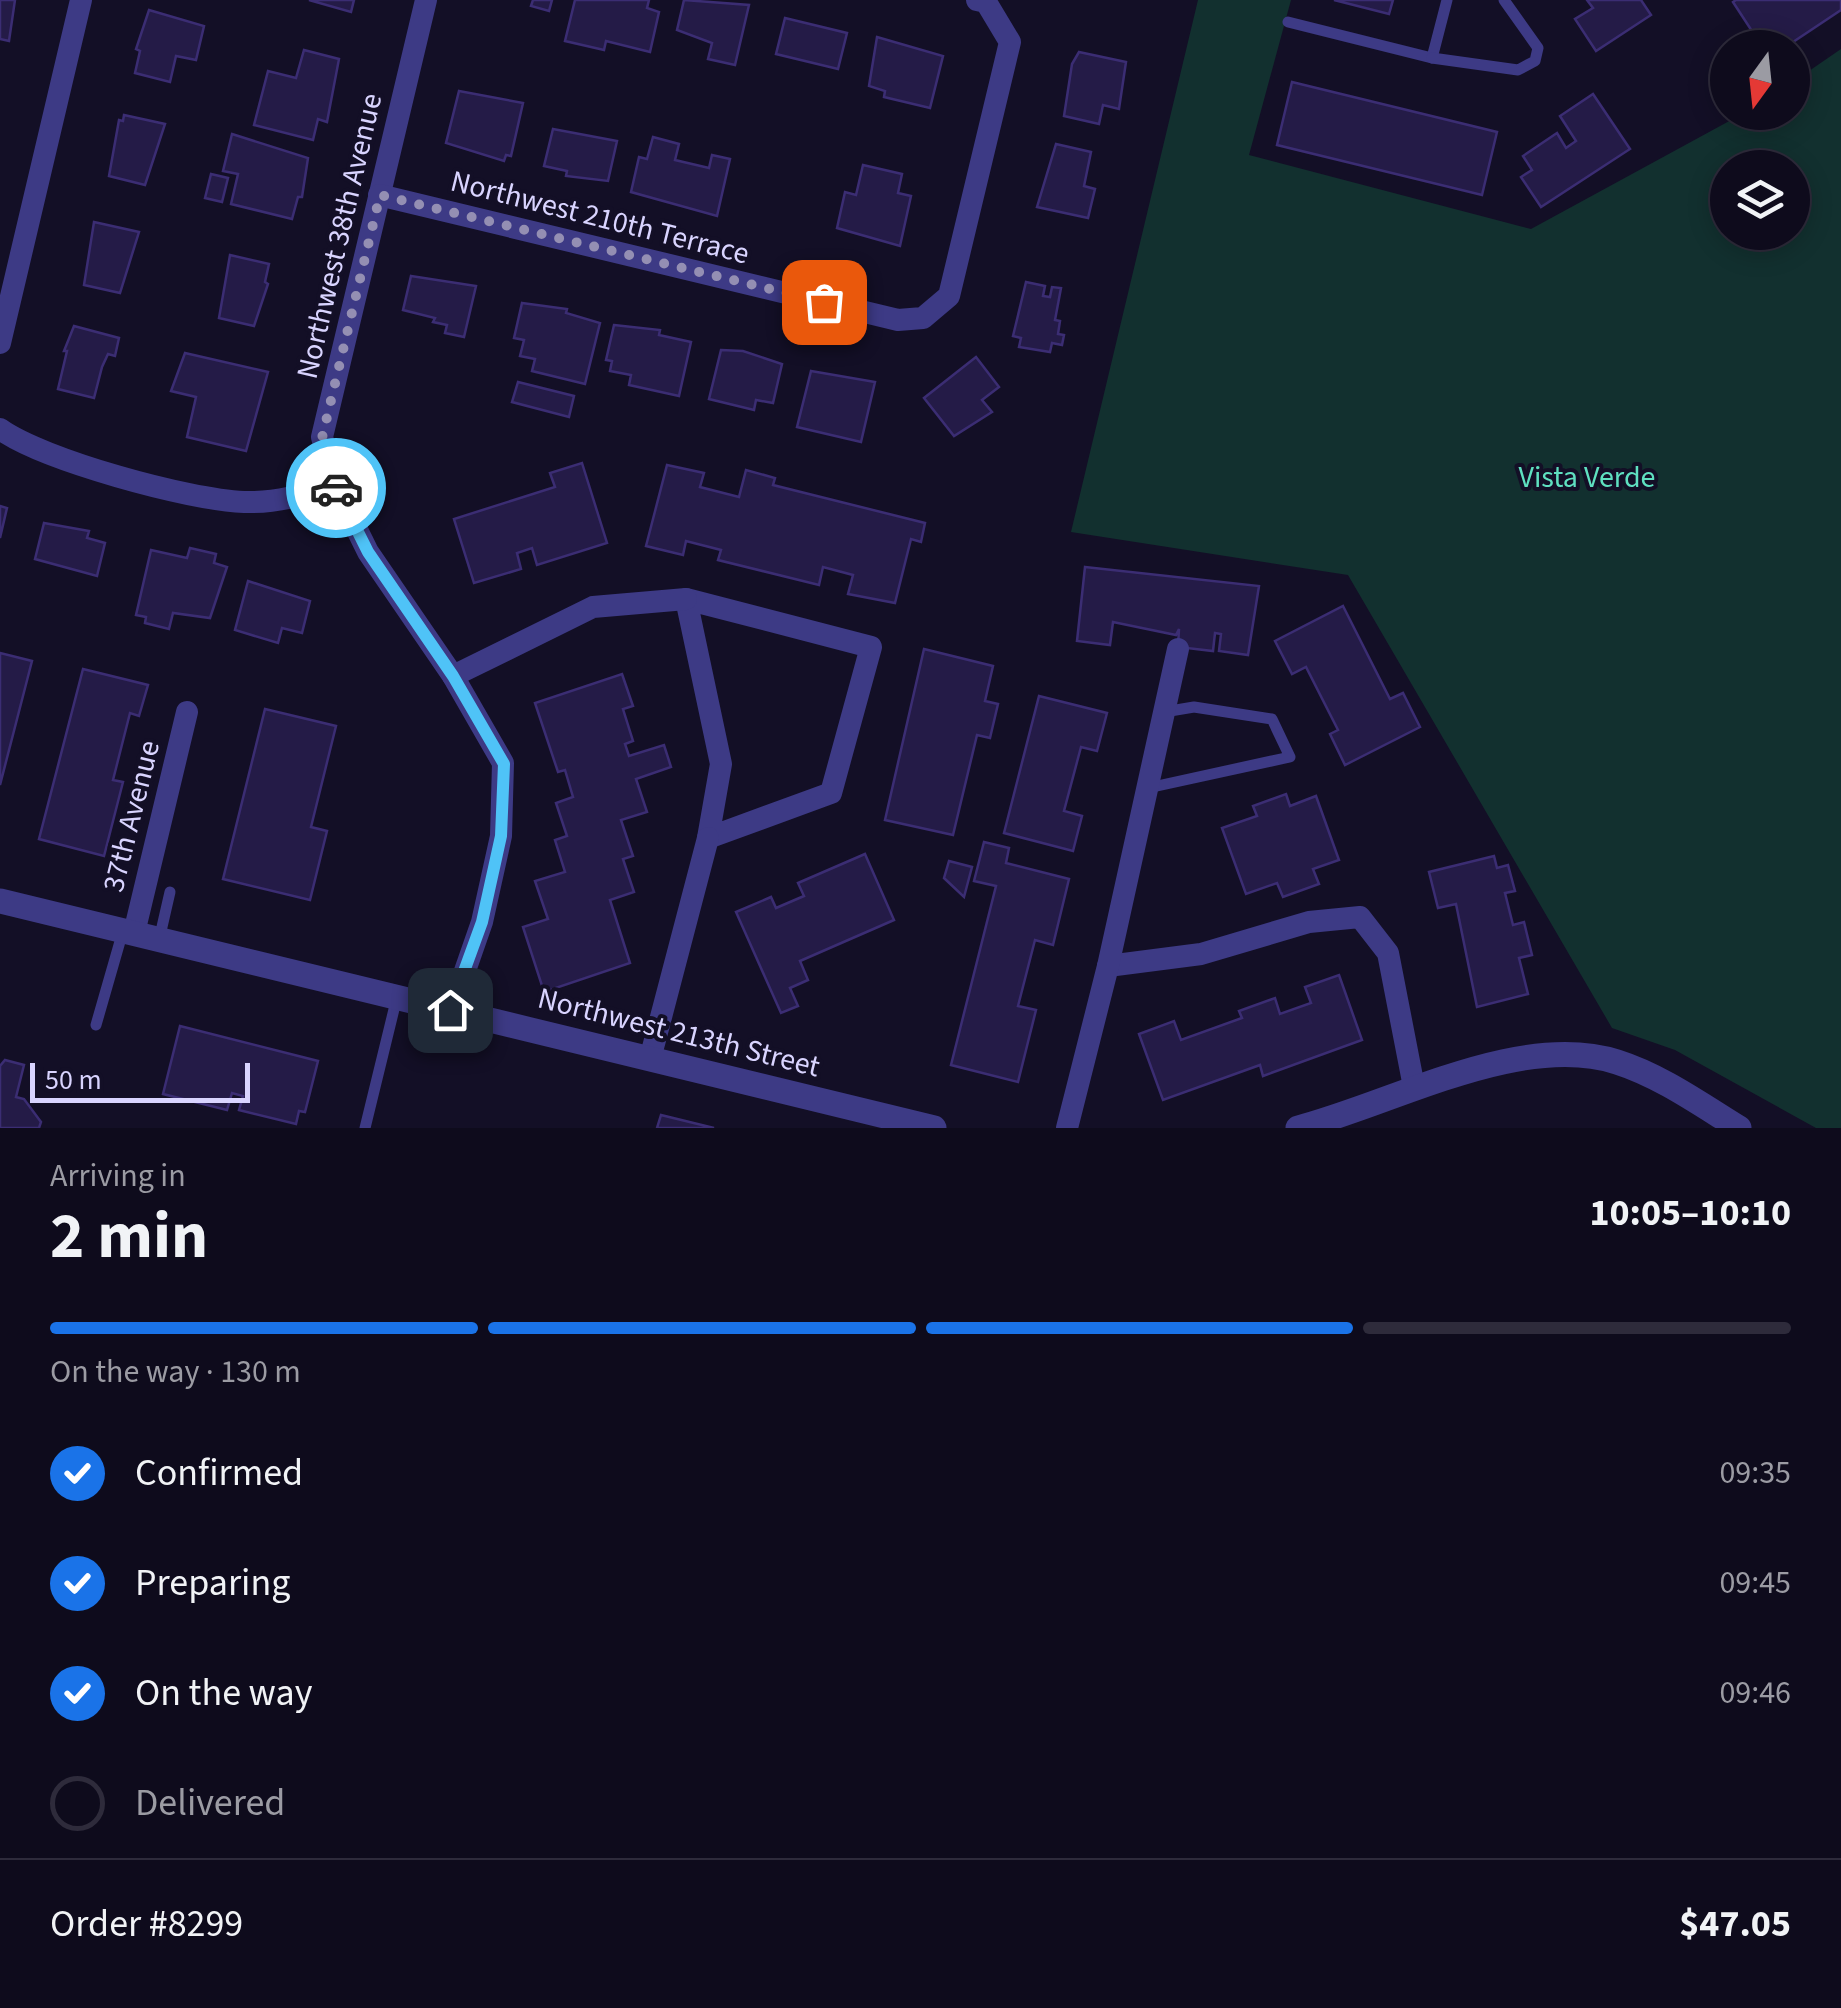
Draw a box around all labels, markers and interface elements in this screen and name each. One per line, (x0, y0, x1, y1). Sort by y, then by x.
north arrow (1710, 30, 1810, 130)
map controls (1710, 30, 1810, 250)
street label: Northwest 38th Avenue (286, 89, 393, 383)
button: layers (1710, 150, 1810, 250)
street label: Northwest 210th Terrace (446, 160, 754, 275)
pin (782, 260, 867, 345)
icon: bag (797, 275, 852, 330)
courier (286, 438, 386, 538)
park label: Vista Verde (1519, 456, 1655, 499)
icon: car (309, 461, 364, 516)
street label: 37th Avenue (92, 736, 171, 896)
pin (408, 968, 493, 1053)
street label: Northwest 213th Street (533, 977, 824, 1088)
icon: home (423, 983, 478, 1038)
scale bar (30, 1058, 250, 1102)
text: 50 m (45, 1060, 102, 1100)
text: Arriving in (50, 1153, 186, 1199)
text: 10:05–10:10 (1589, 1186, 1791, 1240)
text: 2 min (50, 1190, 208, 1283)
text: On the way · 130 m (50, 1349, 301, 1395)
icon: check (50, 1446, 105, 1501)
text: Confirmed (135, 1446, 303, 1500)
text: 09:35 (1719, 1450, 1791, 1496)
icon: check (50, 1556, 105, 1611)
text: Preparing (135, 1556, 290, 1610)
text: 09:45 (1719, 1560, 1791, 1606)
icon: check (50, 1666, 105, 1721)
text: On the way (135, 1666, 312, 1720)
text: 09:46 (1719, 1670, 1791, 1716)
text: Delivered (135, 1776, 285, 1830)
text: Order #8299 (50, 1897, 243, 1951)
text: $47.05 (1679, 1897, 1791, 1951)

